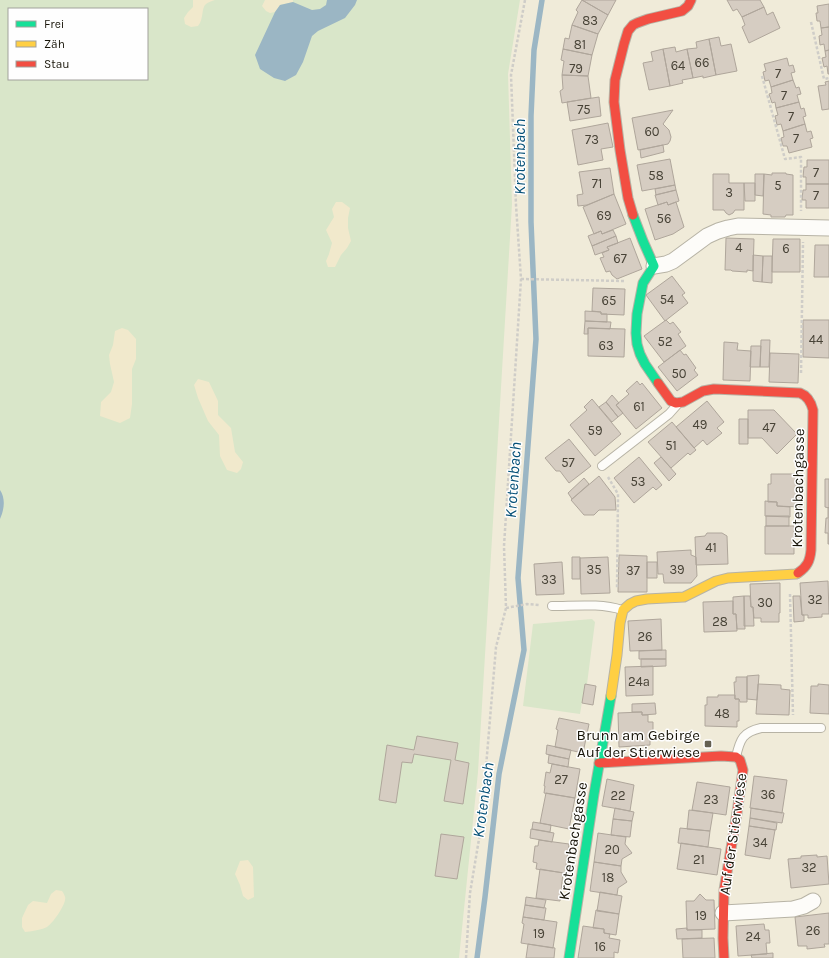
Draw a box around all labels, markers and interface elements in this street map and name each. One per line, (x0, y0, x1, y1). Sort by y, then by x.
legend (8, 8, 148, 80)
house number: 83 (582, 13, 598, 28)
text: Frei (44, 17, 64, 31)
text: Zäh (44, 37, 65, 51)
house number: 81 (574, 37, 586, 52)
house number: 66 (695, 55, 709, 70)
text: Stau (44, 57, 70, 71)
house number: 64 (671, 58, 685, 73)
house number: 79 (569, 61, 583, 76)
house number: 7 (775, 66, 781, 81)
house number: 7 (781, 88, 787, 103)
house number: 75 (577, 102, 591, 117)
house number: 7 (788, 109, 794, 124)
water label: Krotenbach (510, 119, 529, 195)
house number: 60 (644, 124, 660, 139)
house number: 7 (793, 131, 799, 146)
house number: 73 (585, 132, 599, 147)
house number: 7 (813, 165, 819, 180)
house number: 58 (648, 168, 664, 183)
house number: 71 (592, 176, 602, 191)
house number: 5 (774, 178, 782, 193)
house number: 3 (725, 185, 733, 200)
house number: 7 (813, 188, 819, 203)
house number: 69 (597, 208, 611, 223)
house number: 56 (657, 211, 671, 226)
house number: 4 (735, 240, 743, 255)
house number: 6 (782, 241, 790, 256)
house number: 67 (613, 251, 627, 266)
house number: 54 (660, 292, 674, 307)
house number: 65 (602, 293, 616, 308)
house number: 44 (809, 332, 823, 347)
house number: 52 (658, 334, 672, 349)
house number: 63 (598, 338, 614, 353)
house number: 50 (671, 366, 687, 381)
house number: 61 (633, 399, 645, 414)
house number: 49 (693, 417, 707, 432)
house number: 47 (762, 420, 776, 435)
house number: 59 (588, 423, 602, 438)
street label: Krotenbachgasse (788, 428, 808, 548)
house number: 51 (665, 438, 677, 453)
water label: Krotenbach (501, 441, 525, 519)
house number: 57 (561, 455, 575, 470)
house number: 53 (630, 474, 646, 489)
house number: 41 (705, 540, 717, 555)
house number: 35 (586, 562, 602, 577)
house number: 39 (669, 562, 685, 577)
house number: 37 (626, 563, 640, 578)
house number: 33 (541, 572, 557, 587)
house number: 32 (807, 592, 823, 607)
house number: 30 (757, 595, 773, 610)
house number: 28 (712, 614, 728, 629)
house number: 26 (638, 629, 652, 644)
house number: 24a (628, 674, 650, 689)
house number: 48 (714, 706, 730, 721)
place label: Brunn am Gebirge Auf der Stierwiese (577, 726, 700, 761)
marker: Brunn am Gebirge Auf der Stierwiese (703, 739, 713, 749)
water label: Krotenbach (468, 761, 498, 839)
house number: 27 (554, 772, 568, 787)
street label: Auf der Stierwiese (716, 772, 750, 896)
street label: Krotenbachgasse (555, 781, 591, 901)
house number: 36 (760, 787, 776, 802)
house number: 22 (610, 788, 626, 803)
house number: 23 (703, 792, 719, 807)
house number: 34 (753, 835, 767, 850)
house number: 20 (604, 842, 620, 857)
house number: 21 (693, 852, 705, 867)
house number: 32 (801, 860, 817, 875)
house number: 18 (602, 870, 614, 885)
house number: 19 (695, 908, 707, 923)
house number: 26 (806, 923, 820, 938)
house number: 19 (533, 926, 545, 941)
house number: 24 (746, 929, 760, 944)
house number: 16 (594, 939, 606, 954)

